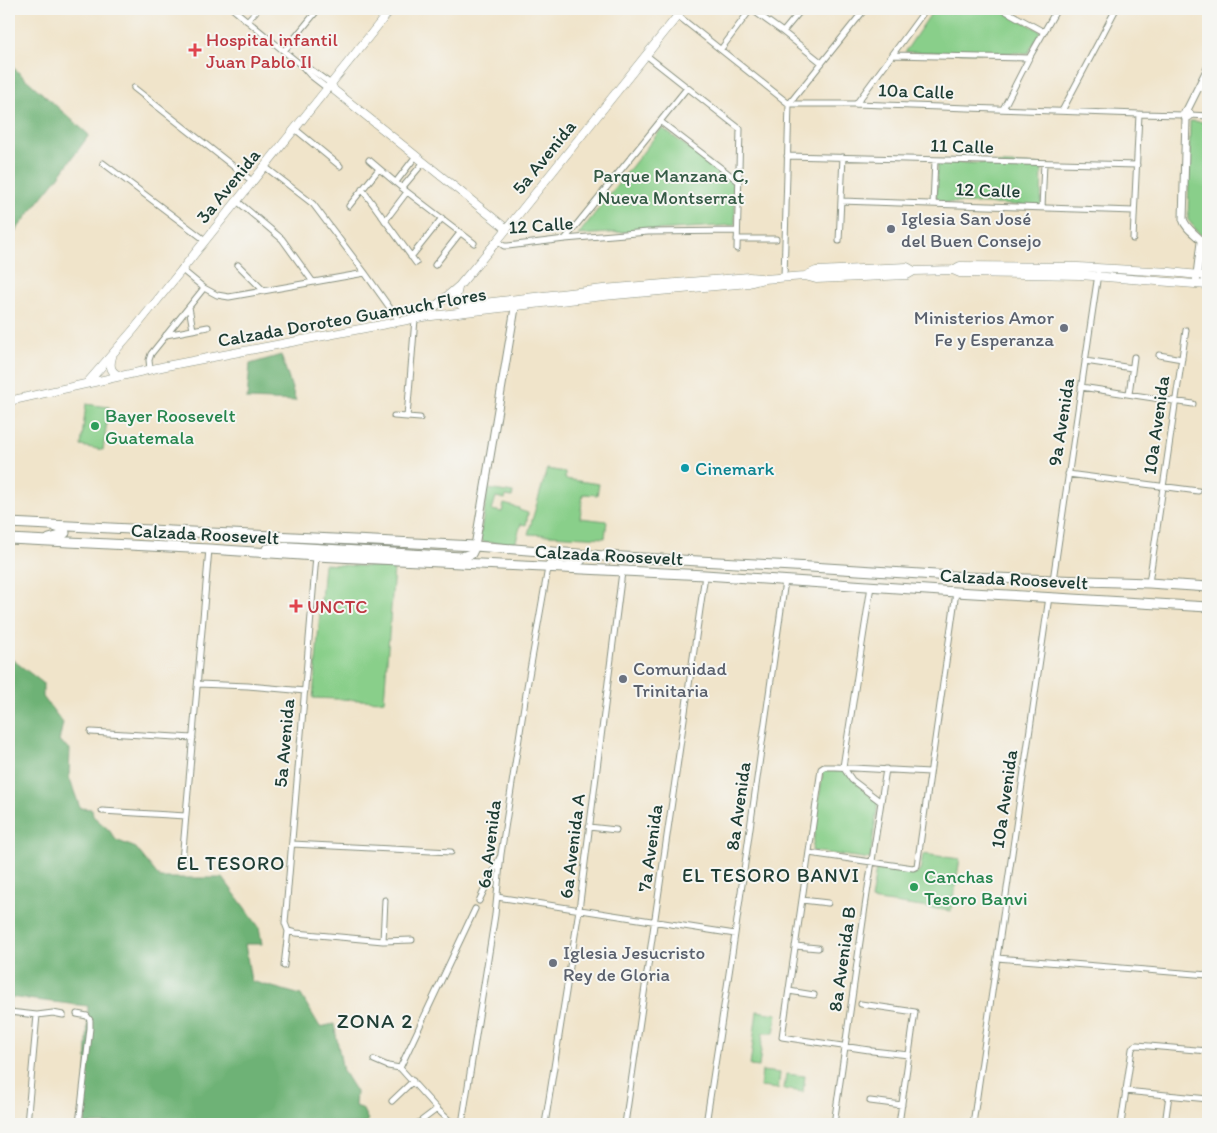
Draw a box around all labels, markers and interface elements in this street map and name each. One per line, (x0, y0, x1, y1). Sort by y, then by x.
place label: Hospital infantil Juan Pablo II (206, 28, 338, 73)
marker: Hospital infantil Juan Pablo II (188, 43, 202, 57)
street label: 10a Calle (878, 78, 954, 104)
street label: 5a Avenida (507, 115, 581, 199)
street label: 11 Calle (930, 133, 994, 159)
street label: 3a Avenida (191, 144, 265, 228)
park label: Parque Manzana C, Nueva Montserrat (593, 164, 749, 209)
street label: 12 Calle (955, 177, 1021, 203)
place label: Iglesia San José del Buen Consejo (901, 207, 1041, 252)
street label: 12 Calle (508, 211, 574, 239)
marker: Iglesia San José del Buen Consejo (885, 223, 897, 235)
street label: Calzada Doroteo Guamuch Flores (216, 282, 488, 352)
place label: Ministerios Amor Fe y Esperanza (914, 306, 1054, 351)
marker: Ministerios Amor Fe y Esperanza (1058, 322, 1070, 334)
street label: 10a Avenida (1138, 374, 1174, 476)
street label: 9a Avenida (1043, 376, 1079, 468)
place label: Bayer Roosevelt Guatemala (105, 404, 236, 449)
marker: Bayer Roosevelt Guatemala (89, 420, 101, 432)
place label: Cinemark (695, 457, 775, 480)
marker: Cinemark (679, 462, 691, 474)
street label: Calzada Roosevelt (130, 519, 280, 549)
street label: Calzada Roosevelt (534, 540, 684, 570)
street label: Calzada Roosevelt (939, 564, 1089, 594)
place label: UNCTC (307, 595, 368, 618)
marker: UNCTC (289, 599, 303, 613)
place label: Comunidad Trinitaria (633, 657, 727, 702)
marker: Comunidad Trinitaria (617, 673, 629, 685)
street label: 5a Avenida (269, 698, 299, 788)
street label: 10a Avenida (986, 748, 1022, 850)
street label: 8a Avenida (720, 760, 756, 852)
street label: 6a Avenida A (554, 792, 590, 900)
street label: 6a Avenida (472, 798, 506, 890)
street label: 7a Avenida (632, 802, 668, 893)
district label: EL TESORO (176, 851, 286, 875)
district label: EL TESORO BANVI (682, 863, 860, 887)
place label: Canchas Tesoro Banvi (924, 865, 1028, 910)
marker: Canchas Tesoro Banvi (908, 881, 920, 893)
street label: 8a Avenida B (823, 905, 861, 1013)
place label: Iglesia Jesucristo Rey de Gloria (563, 941, 705, 986)
marker: Iglesia Jesucristo Rey de Gloria (547, 957, 559, 969)
district label: ZONA 2 (337, 1008, 413, 1033)

